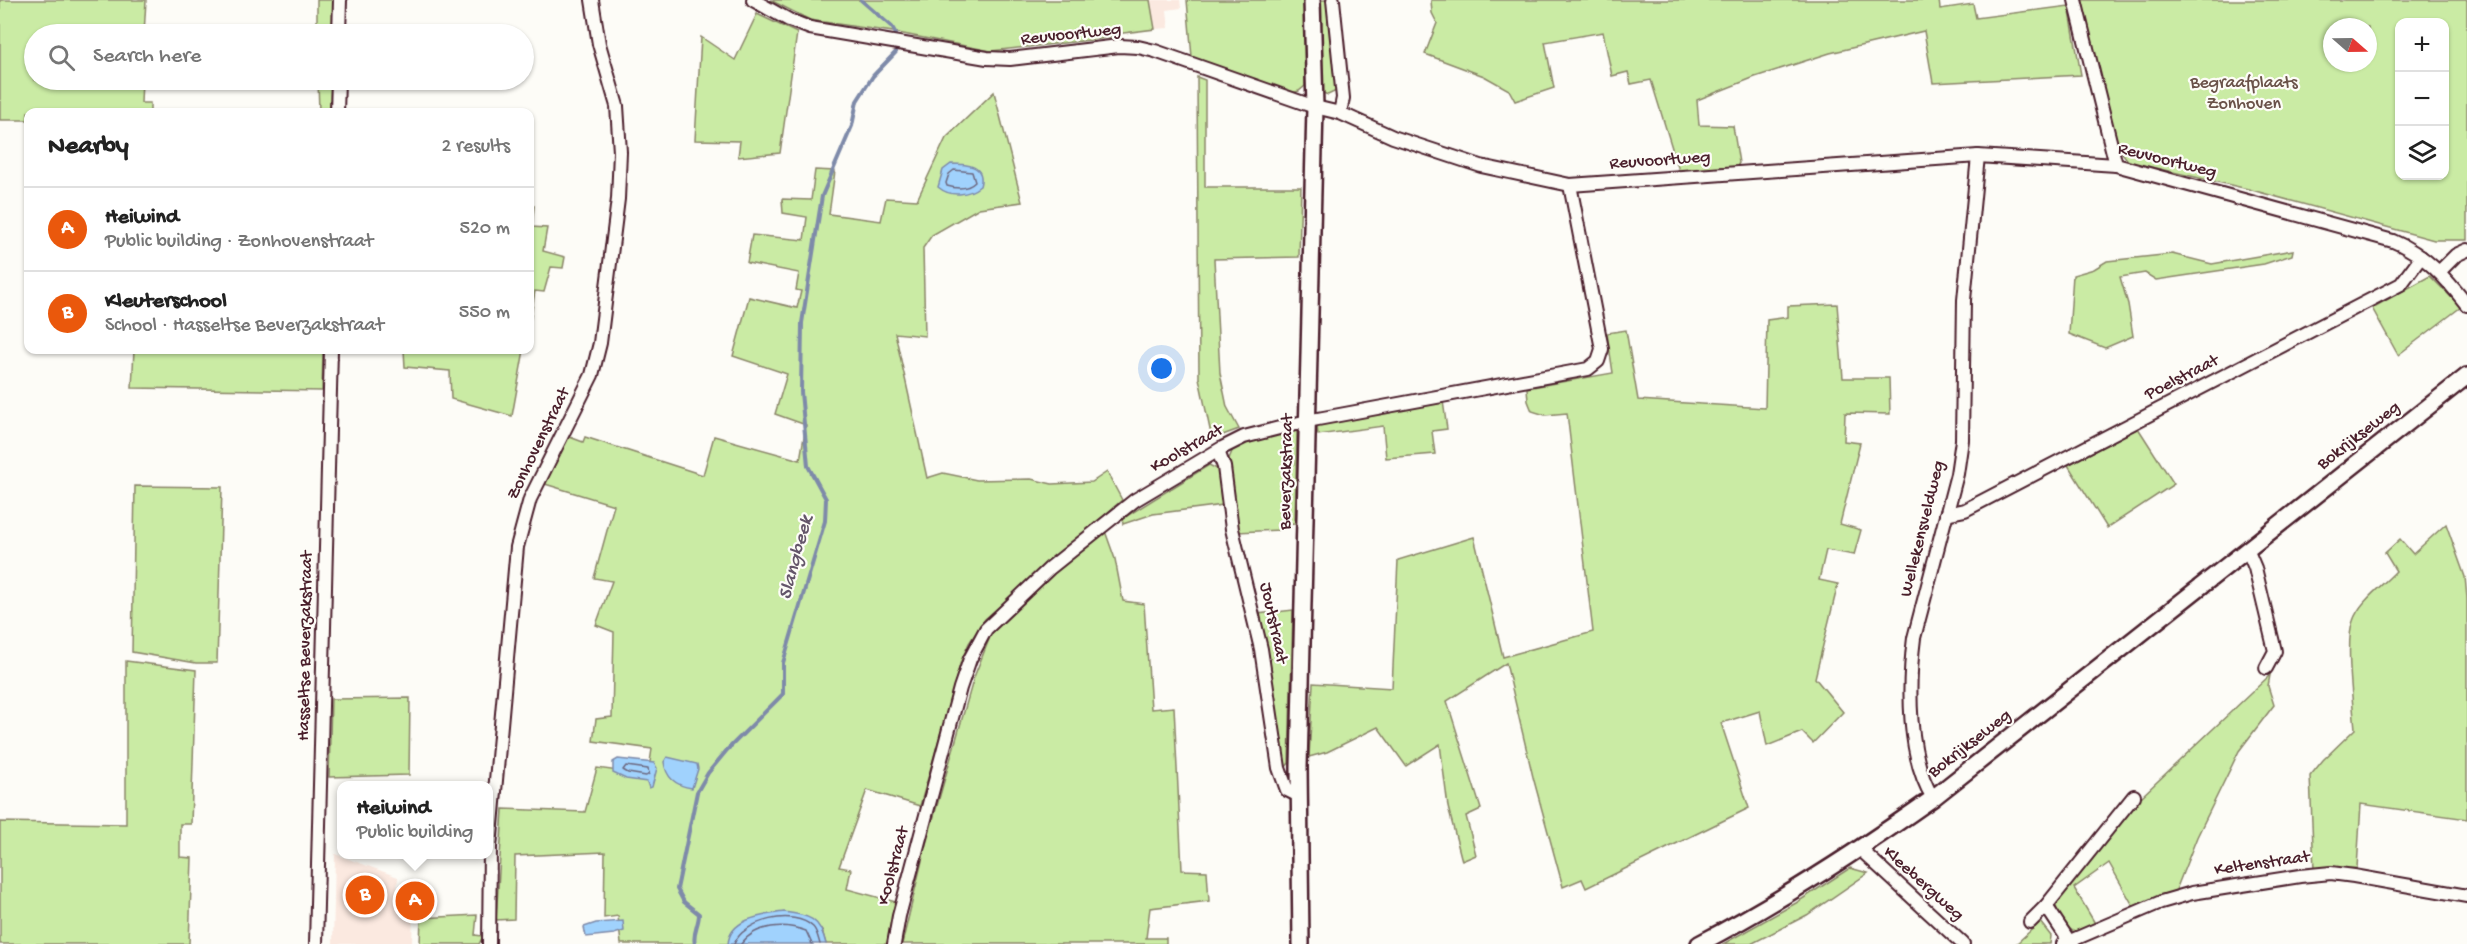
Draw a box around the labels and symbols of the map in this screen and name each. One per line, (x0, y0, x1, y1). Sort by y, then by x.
north arrow (2323, 18, 2377, 72)
street label: Reuvoortweg (1020, 19, 1122, 51)
park label: Begraafplaats Zonhoven (2189, 73, 2299, 115)
street label: Reuvoortweg (2115, 139, 2219, 183)
street label: Reuvoortweg (1609, 147, 1711, 175)
street label: Poelstraat (2141, 350, 2224, 406)
your location (1147, 354, 1176, 383)
street label: Zonhovenstraat (503, 383, 576, 503)
street label: Bokrijkseweg (2313, 397, 2405, 476)
street label: Beverzakstraat (1275, 412, 1299, 531)
street label: Koolstraat (1147, 419, 1228, 478)
street label: Wellekensveldweg (1896, 459, 1950, 599)
water label: Slangbeek (775, 512, 820, 602)
street label: Hasseltse Beverzakstraat (294, 549, 318, 741)
street label: Joutstraat (1254, 581, 1292, 667)
street label: Bokrijkseweg (1924, 705, 2016, 784)
street label: Koolstraat (873, 823, 915, 907)
street label: Kleebergweg (1878, 842, 1968, 926)
street label: Keltenstraat (2213, 847, 2313, 881)
pin: B (346, 872, 385, 918)
pin: A (396, 878, 434, 924)

